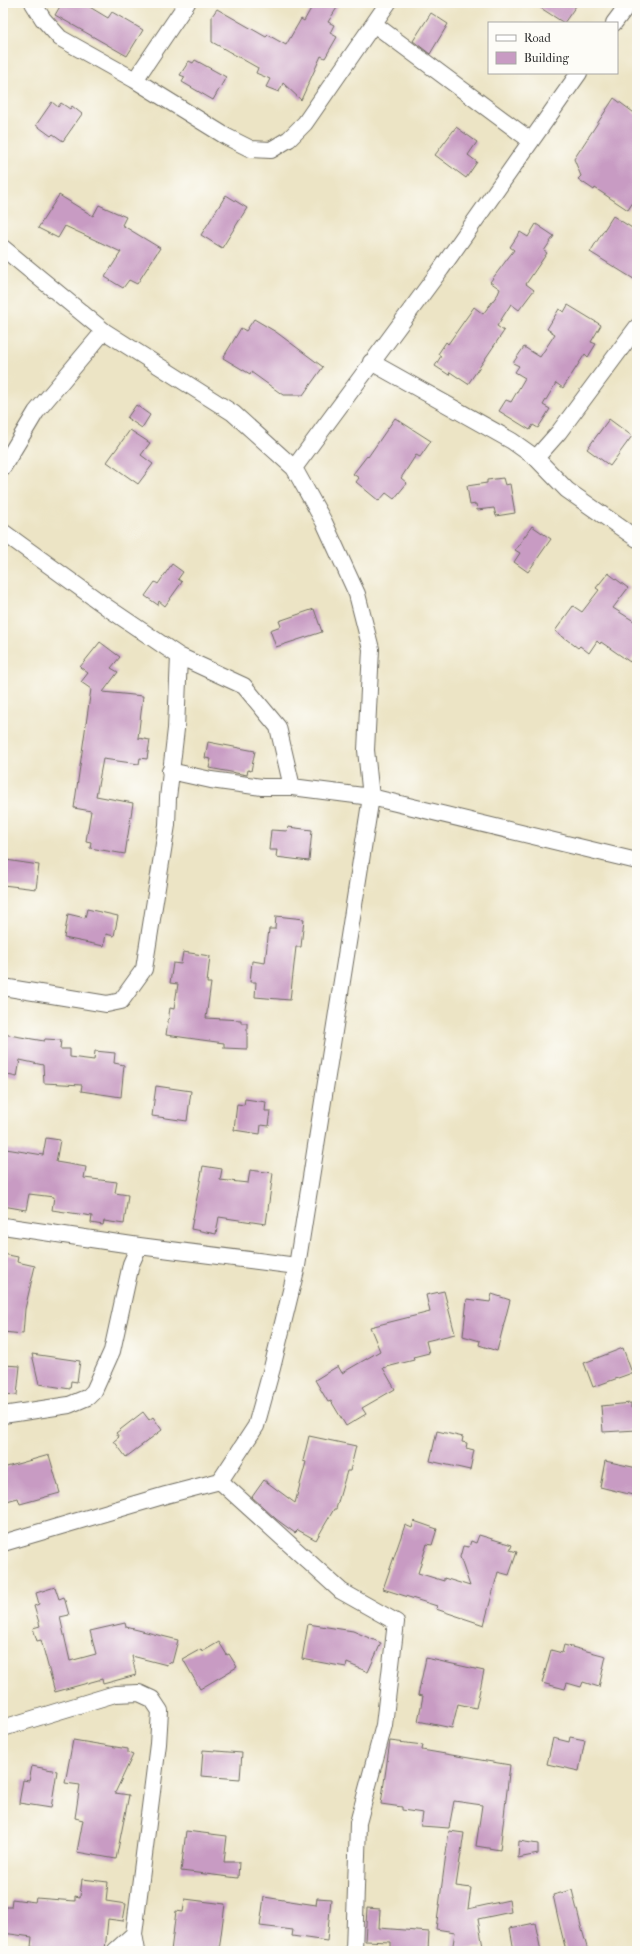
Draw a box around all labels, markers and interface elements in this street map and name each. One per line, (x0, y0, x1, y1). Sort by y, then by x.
legend (488, 22, 618, 74)
text: Road (524, 31, 551, 45)
text: Building (524, 51, 569, 65)

